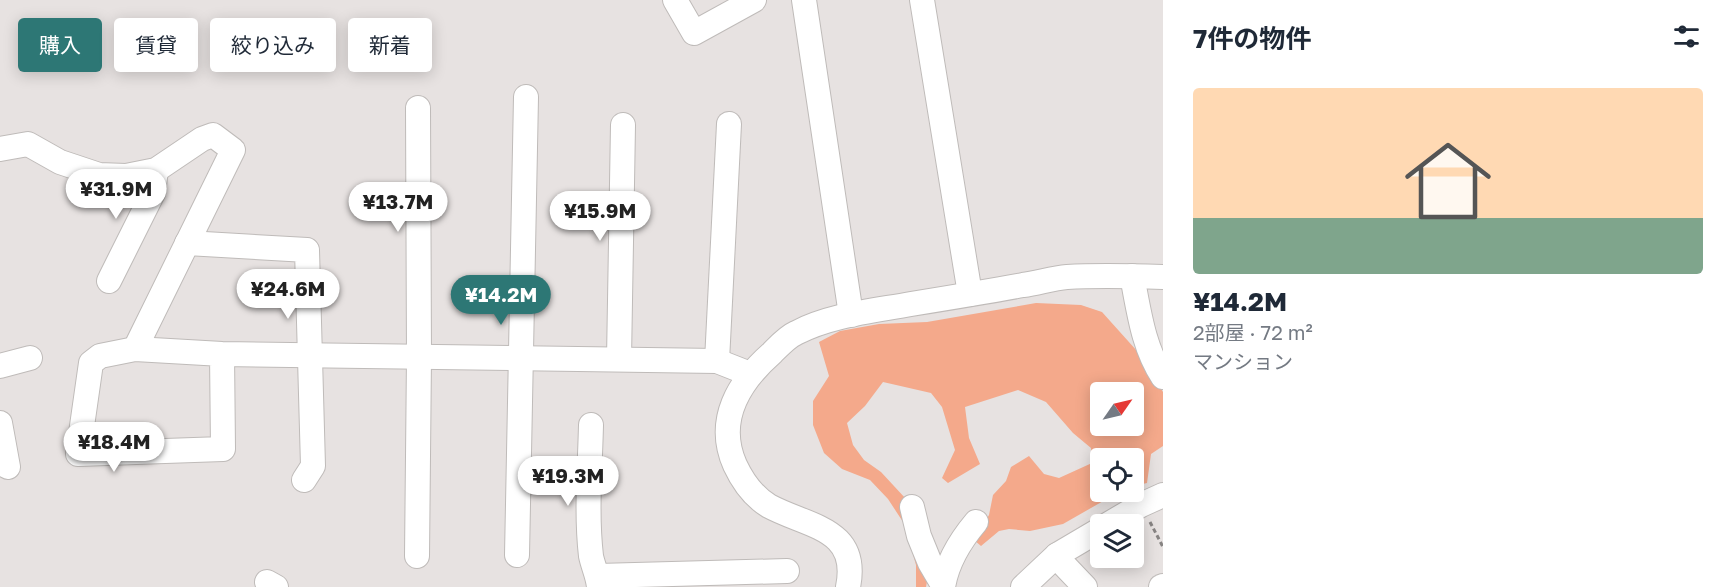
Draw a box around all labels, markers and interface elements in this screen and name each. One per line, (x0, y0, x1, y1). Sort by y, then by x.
chip: 購入 (18, 18, 102, 72)
chip: 賃貸 (114, 18, 198, 72)
chip: 絞り込み (210, 18, 336, 72)
chip: 新着 (348, 18, 432, 72)
icon: filters (1670, 20, 1703, 53)
text: 7件の物件 (1193, 23, 1311, 54)
icon: home (1394, 127, 1502, 235)
pin: ¥31.9M (67, 169, 165, 220)
text: ¥31.9M (80, 176, 152, 200)
pin: ¥13.7M (349, 182, 447, 233)
text: ¥13.7M (363, 189, 433, 213)
pin: ¥15.9M (551, 191, 649, 242)
text: ¥15.9M (564, 198, 636, 222)
pin: ¥24.6M (239, 269, 337, 320)
pin: ¥14.2M (452, 275, 550, 326)
text: ¥24.6M (251, 276, 325, 300)
text: ¥14.2M (465, 282, 537, 306)
text: ¥14.2M (1193, 286, 1287, 317)
text: 2部屋 · 72 m² (1193, 320, 1313, 344)
text: マンション (1193, 349, 1293, 373)
north arrow (1090, 382, 1144, 436)
map controls (1090, 382, 1144, 568)
pin: ¥18.4M (65, 422, 163, 473)
text: ¥18.4M (78, 429, 151, 453)
button: locate (1090, 448, 1144, 502)
pin: ¥19.3M (519, 456, 617, 507)
text: ¥19.3M (532, 463, 604, 487)
button: layers (1090, 514, 1144, 568)

